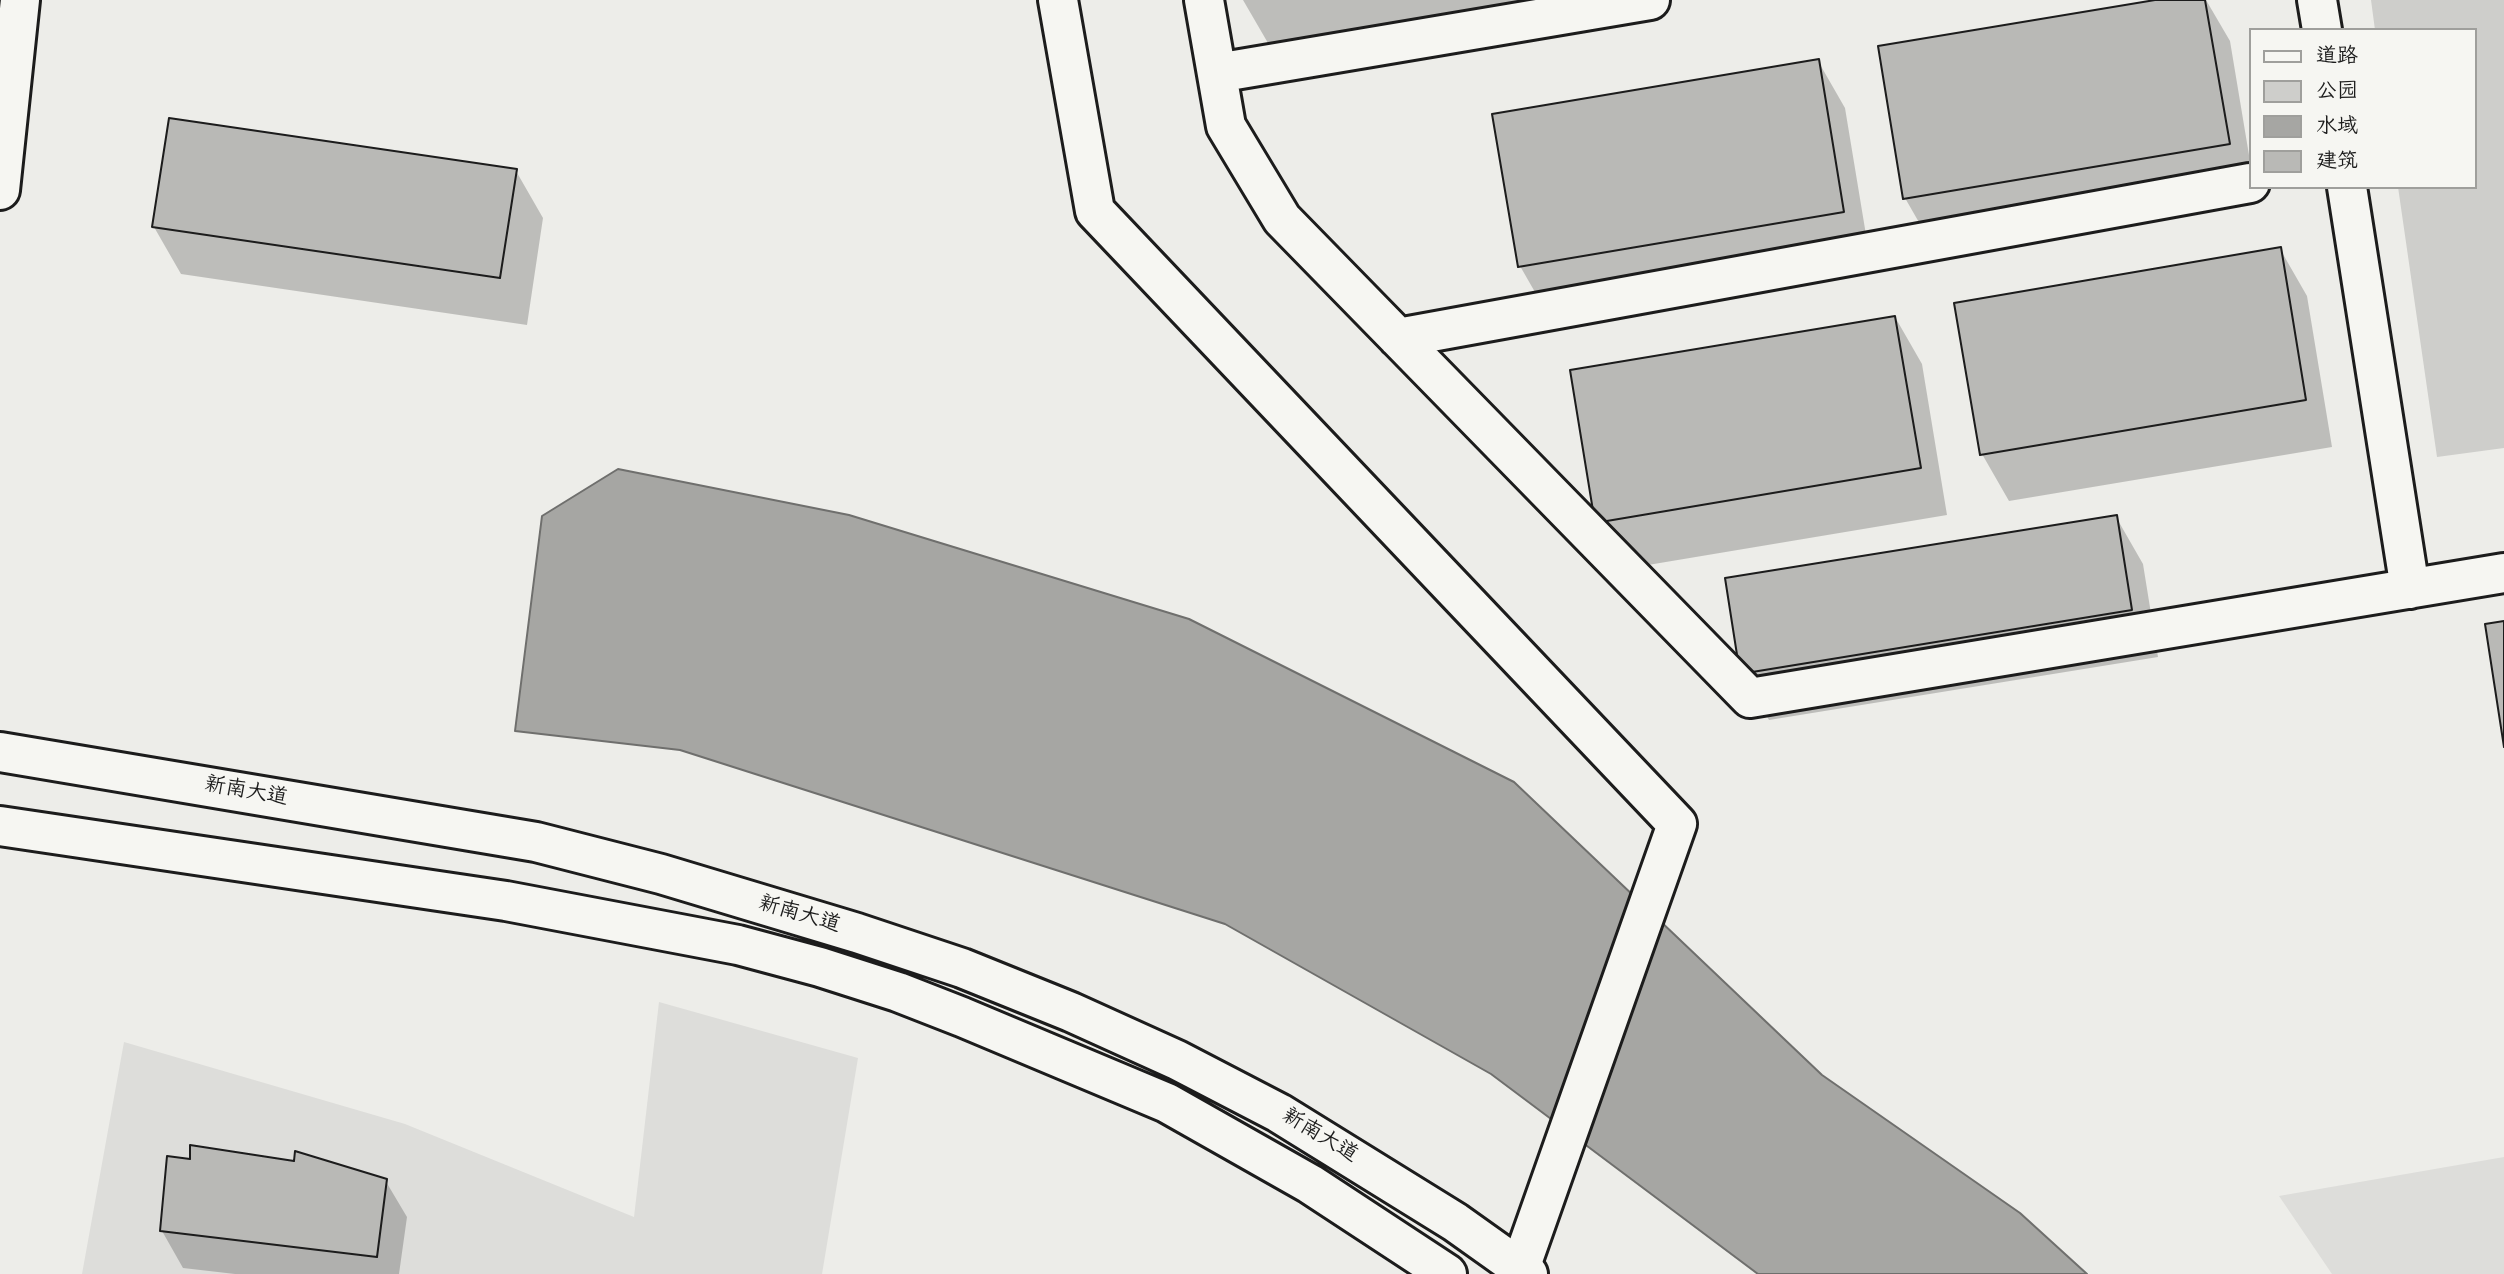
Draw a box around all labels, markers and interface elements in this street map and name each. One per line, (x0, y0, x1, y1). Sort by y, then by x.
legend (2248, 28, 2476, 189)
text: 道路 (2316, 40, 2358, 73)
text: 公园 (2316, 75, 2358, 108)
text: 水域 (2316, 110, 2358, 143)
text: 建筑 (2316, 145, 2358, 178)
street label: 新南大道 (202, 773, 290, 813)
street label: 新南大道 (755, 892, 843, 940)
street label: 新南大道 (1277, 1105, 1361, 1169)

